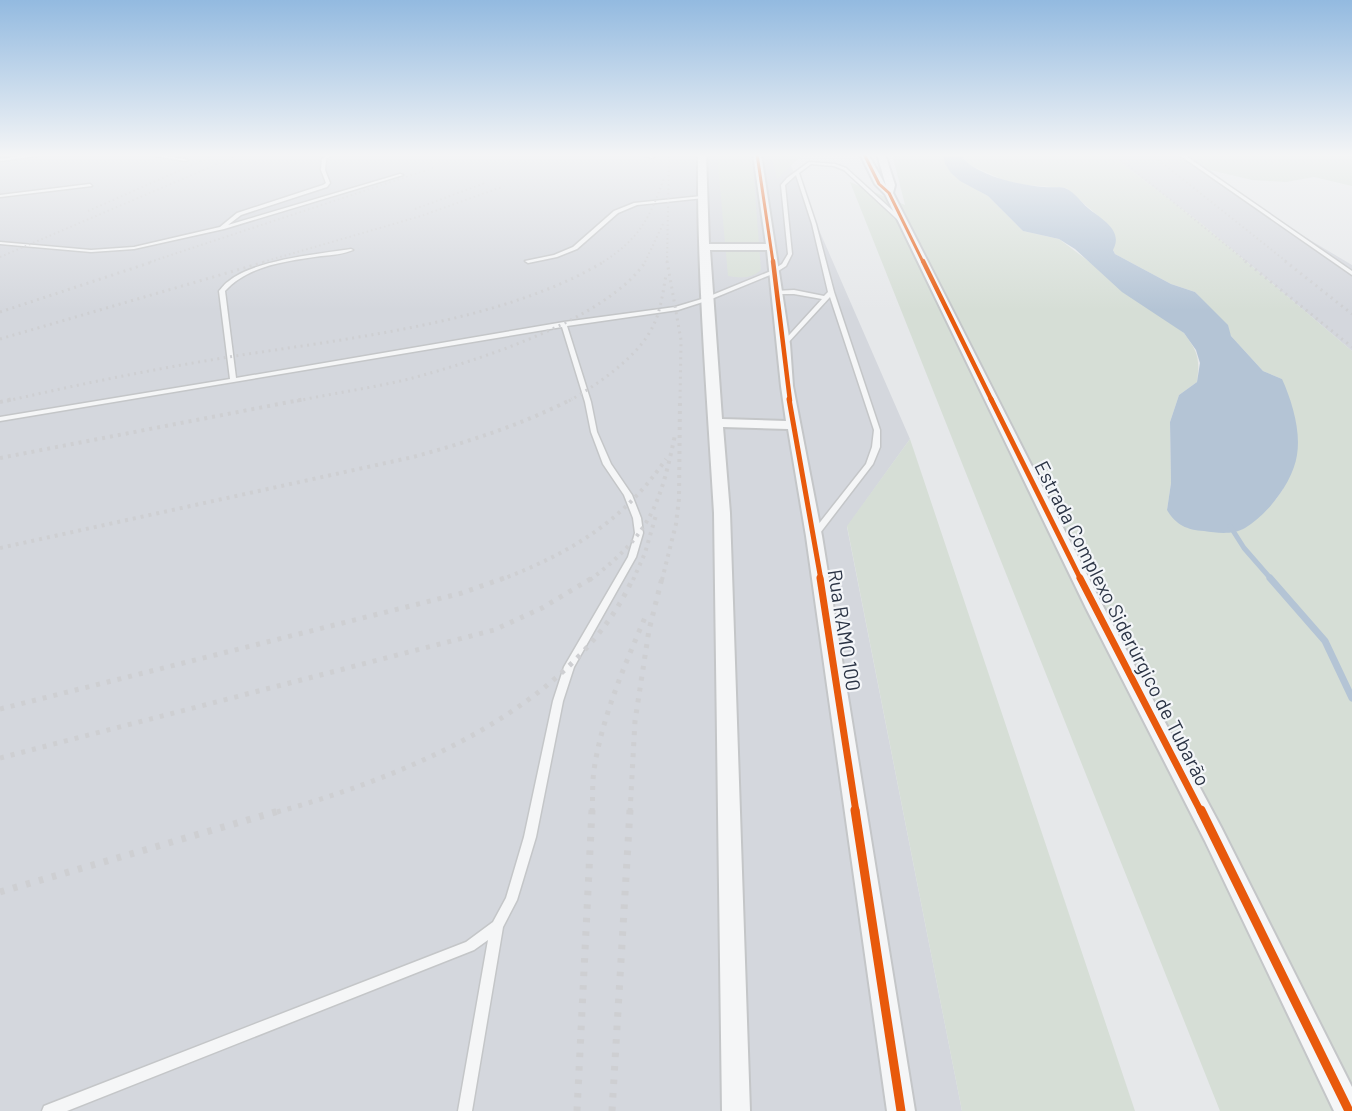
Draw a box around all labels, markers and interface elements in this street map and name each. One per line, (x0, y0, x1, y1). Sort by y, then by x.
street label: Estrada Complexo Siderúrgico de Tubarão (1030, 456, 1216, 790)
street label: Rua RAMO 100 (824, 568, 866, 692)

